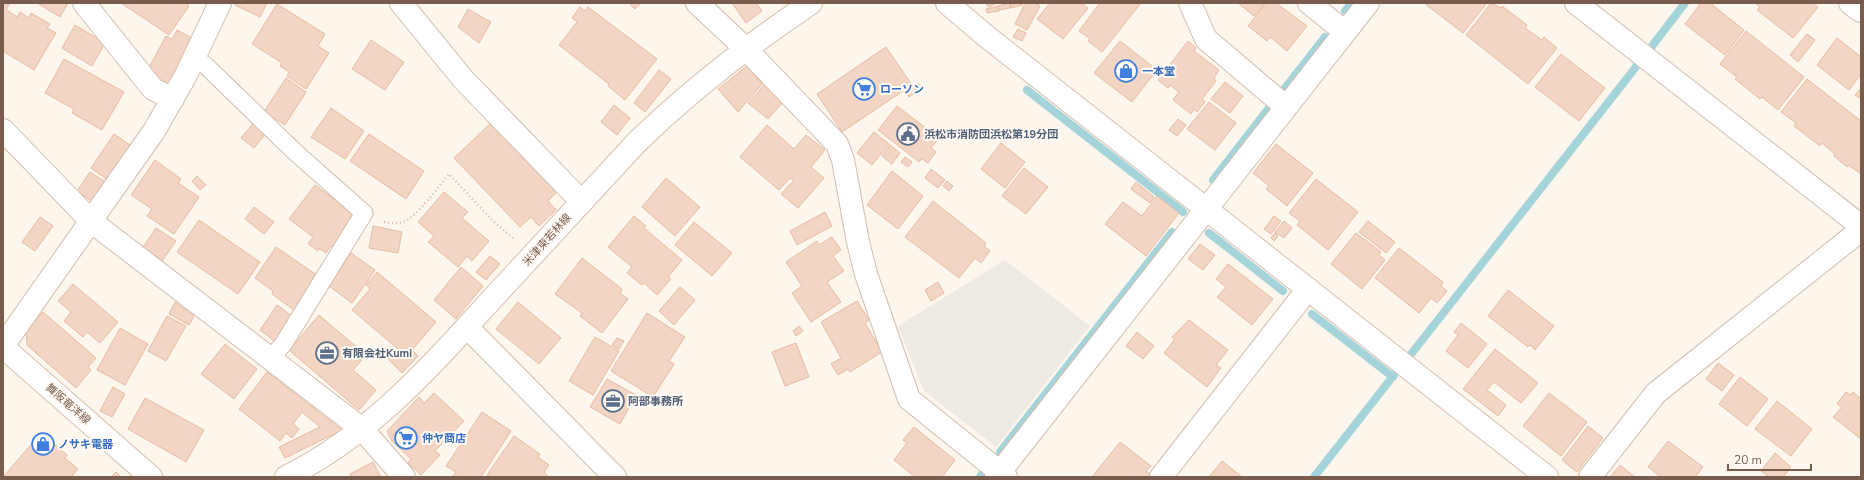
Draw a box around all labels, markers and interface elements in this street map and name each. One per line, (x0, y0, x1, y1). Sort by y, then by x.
shop icon: 一本堂 (1113, 58, 1139, 84)
place label: 一本堂 (1142, 64, 1175, 79)
supermarket icon: ローソン (851, 76, 877, 102)
place label: ローソン (880, 82, 924, 97)
public building icon: 浜松市消防団浜松第19分団 (895, 121, 921, 147)
place label: 浜松市消防団浜松第19分団 (924, 127, 1058, 142)
street label: 米津東若林線 (519, 210, 575, 270)
office icon: 有限会社Kumi (314, 340, 340, 366)
place label: 有限会社Kumi (342, 346, 412, 361)
street label: 舞阪竜洋線 (42, 380, 94, 428)
office icon: 阿部事務所 (600, 388, 626, 414)
place label: 阿部事務所 (628, 394, 683, 409)
supermarket icon: 仲ヤ商店 (393, 425, 419, 451)
shop icon: ノサキ電器 (30, 431, 56, 457)
place label: 仲ヤ商店 (422, 431, 466, 446)
place label: ノサキ電器 (58, 437, 114, 452)
scale bar (1728, 446, 1811, 472)
text: 20 m (1734, 452, 1762, 468)

